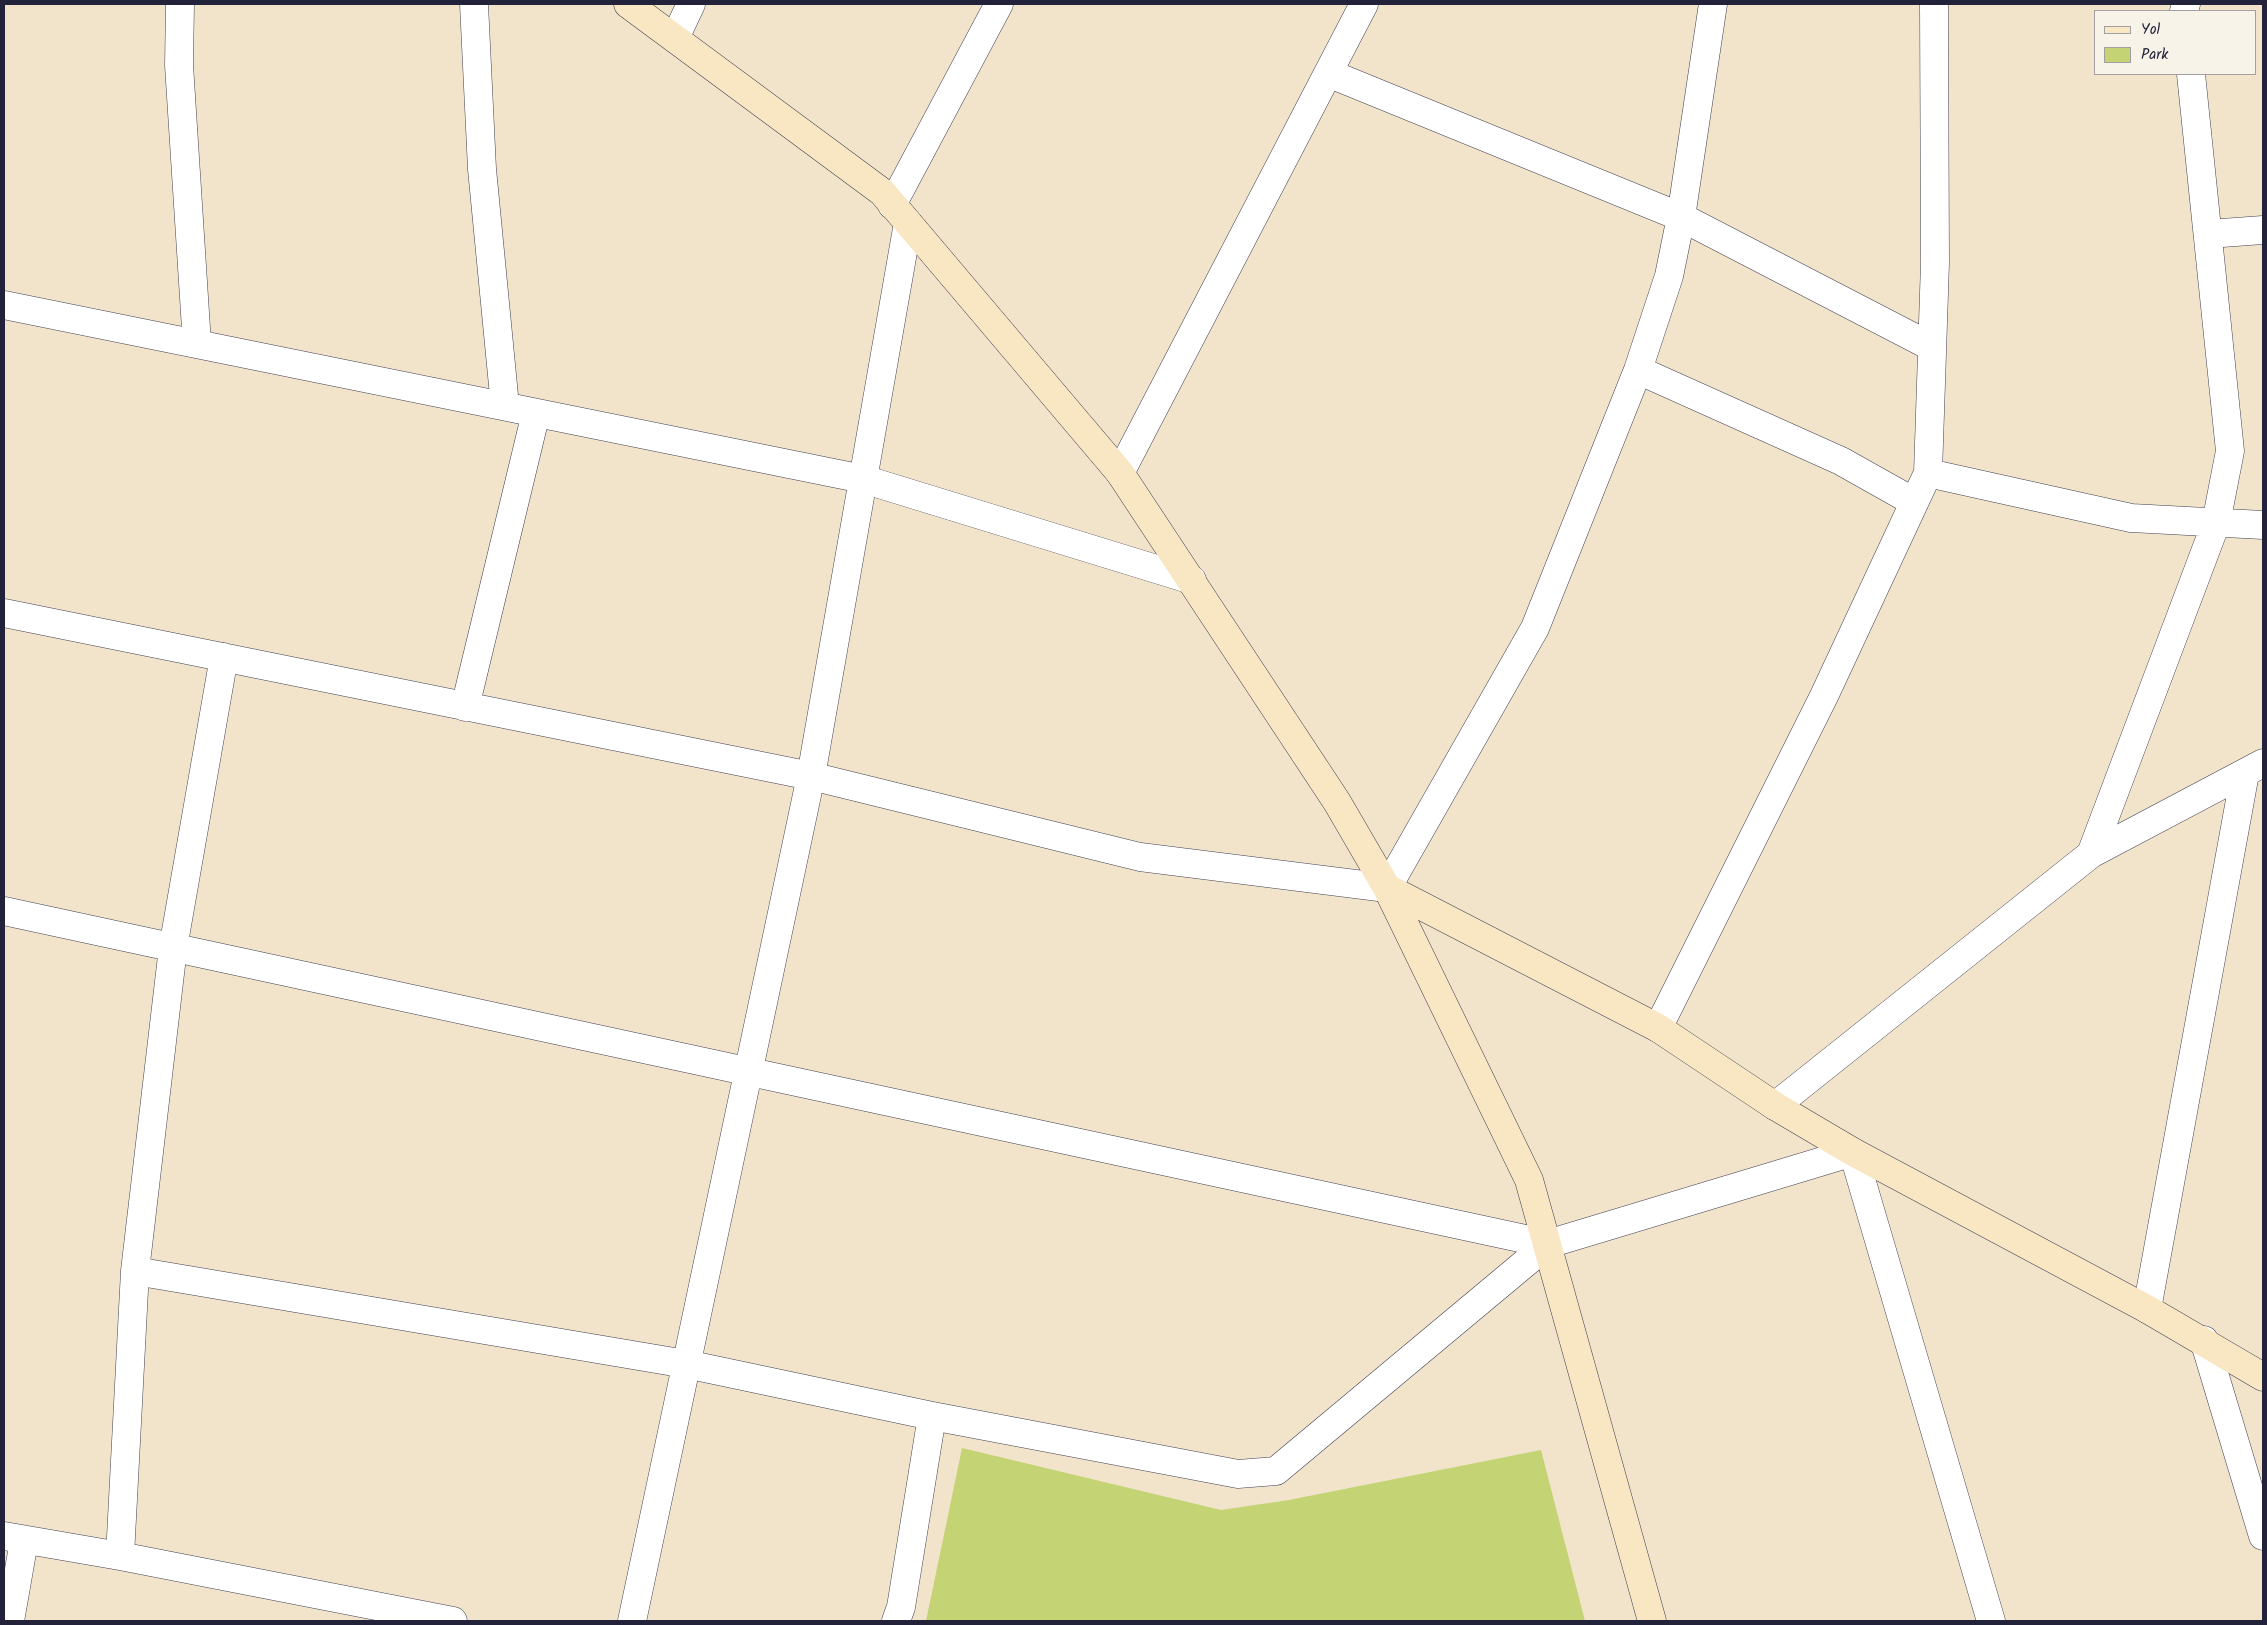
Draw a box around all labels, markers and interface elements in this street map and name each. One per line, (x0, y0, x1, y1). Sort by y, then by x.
legend (2094, 10, 2257, 75)
text: Yol (2141, 18, 2160, 42)
text: Park (2141, 43, 2168, 67)

